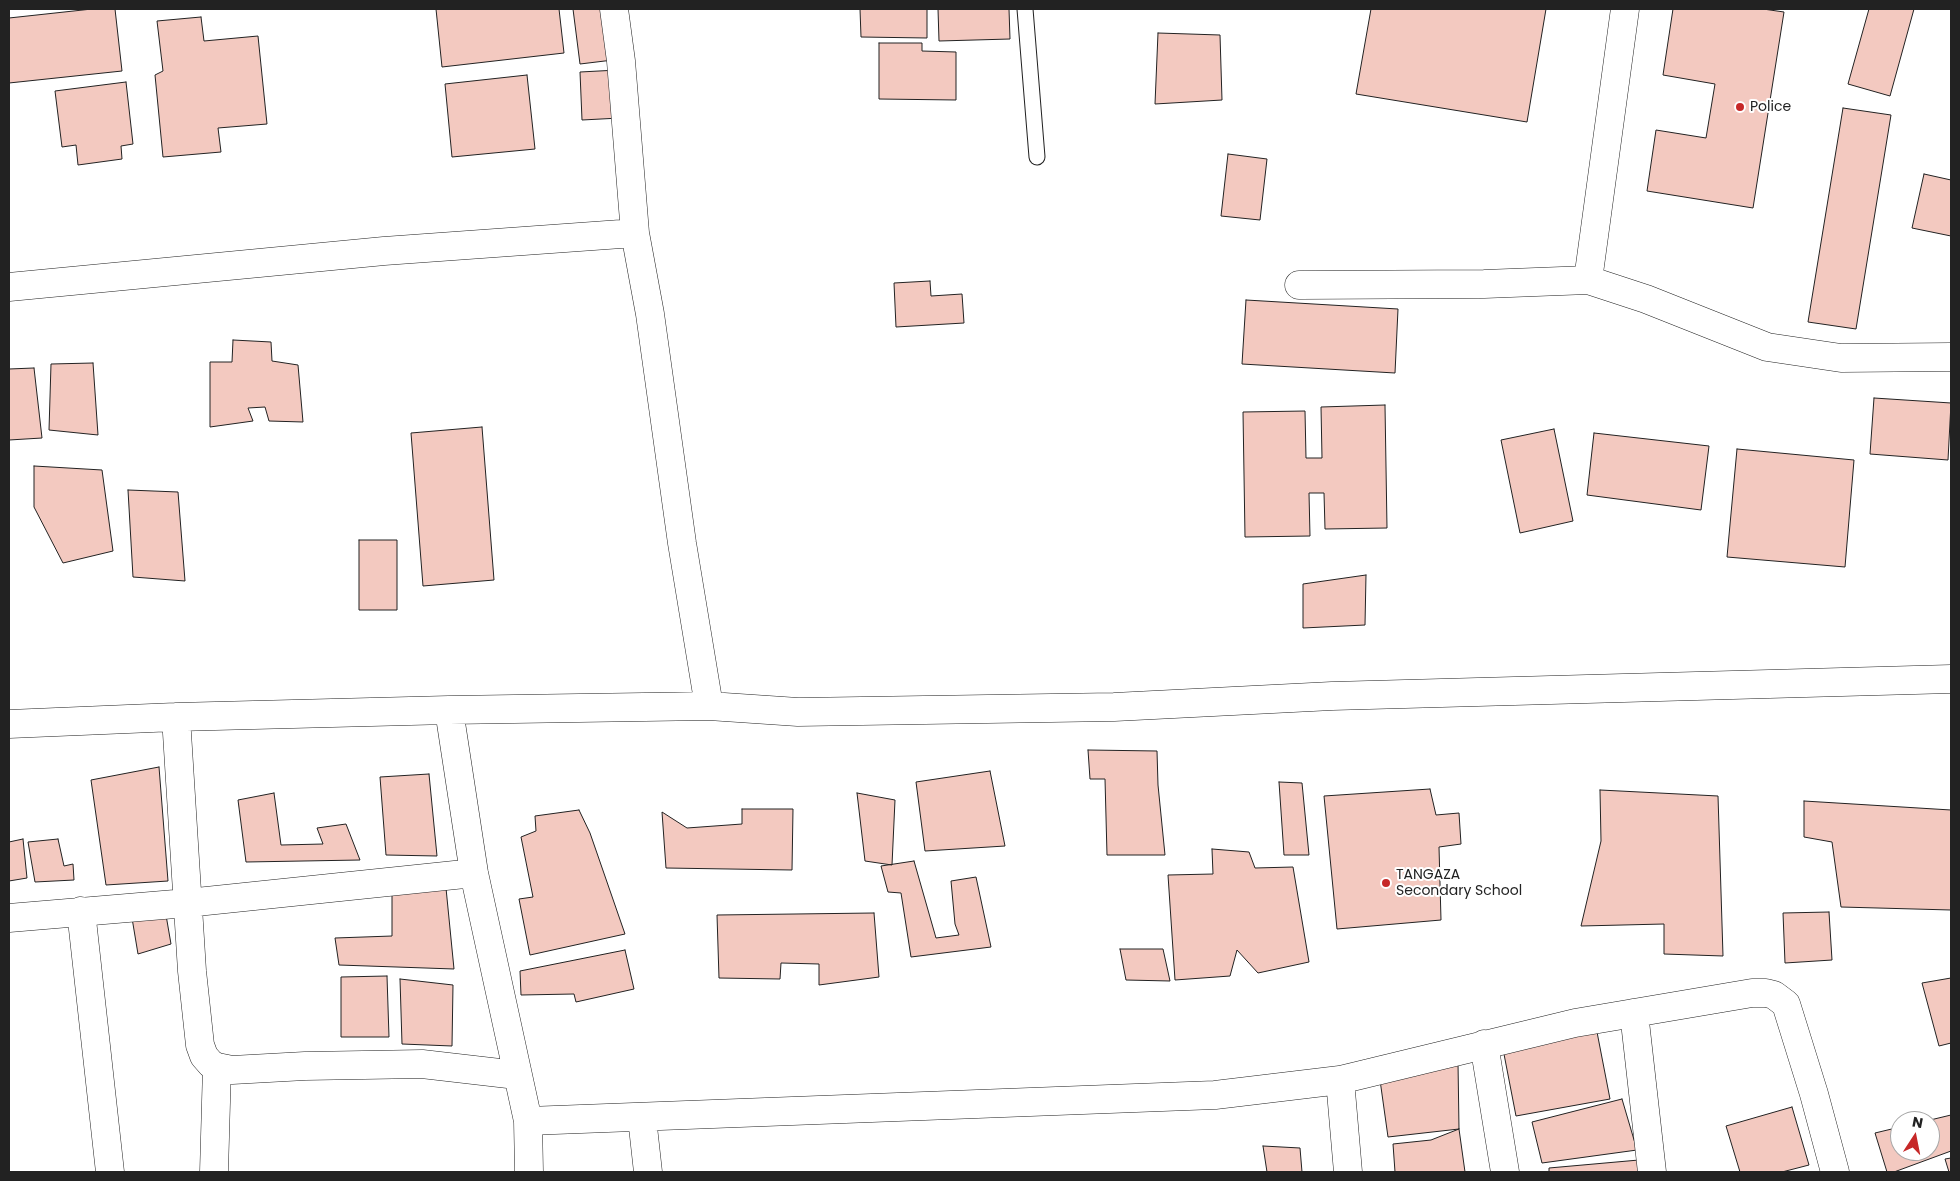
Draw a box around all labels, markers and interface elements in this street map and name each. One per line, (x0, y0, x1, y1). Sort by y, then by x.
place label: Police (1750, 99, 1791, 115)
marker: Police (1734, 101, 1746, 113)
place label: TANGAZA Secondary School (1396, 867, 1522, 900)
marker: TANGAZA Secondary School (1380, 877, 1392, 889)
north arrow (1890, 1111, 1940, 1161)
text: N (1911, 1111, 1925, 1133)

